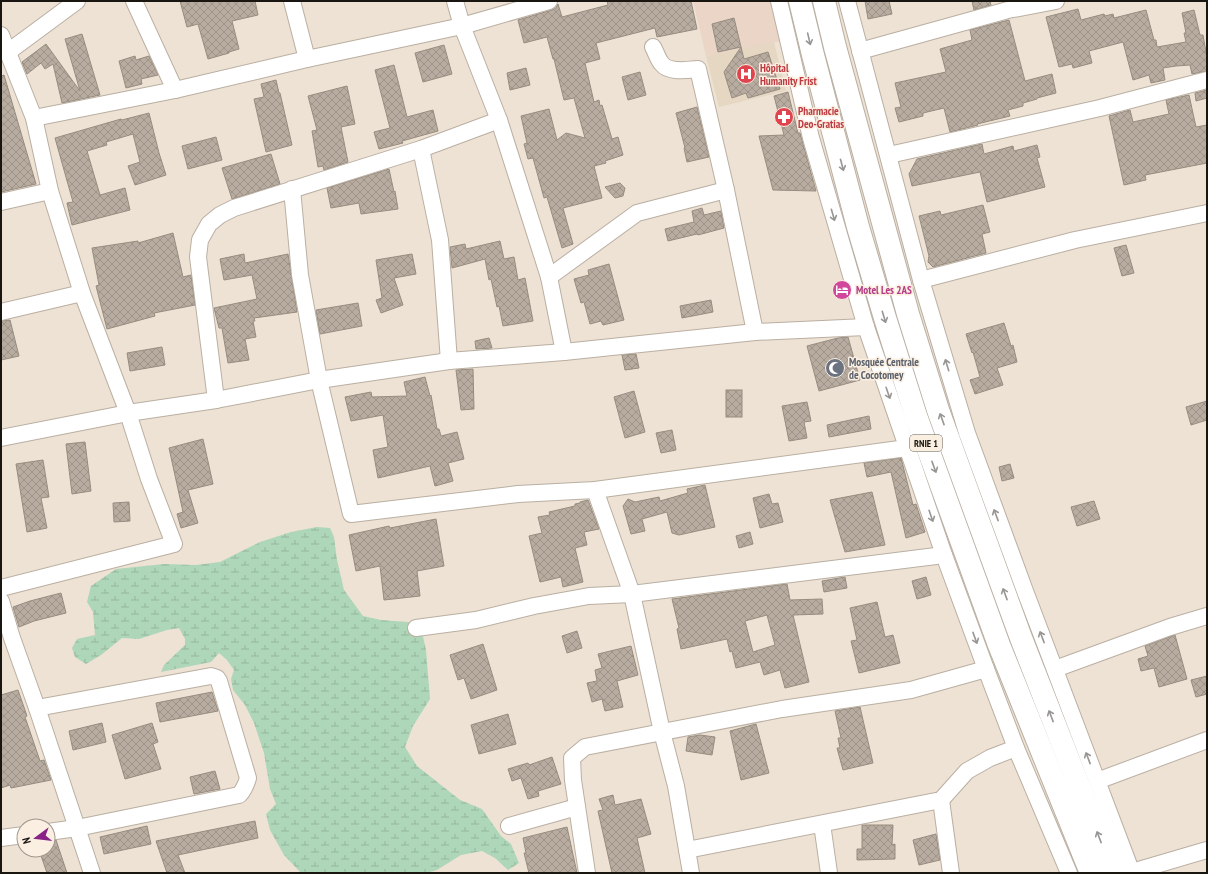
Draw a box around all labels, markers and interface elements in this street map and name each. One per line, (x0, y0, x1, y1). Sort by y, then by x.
one-way arrow (806, 32, 814, 45)
place label: Hôpital Humanity Frist (760, 61, 817, 88)
hospital icon: Hôpital Humanity Frist (735, 63, 757, 85)
place label: Pharmacie Deo-Gratias (798, 104, 844, 131)
pharmacy icon: Pharmacie Deo-Gratias (773, 106, 795, 128)
one-way arrow (839, 158, 846, 171)
one-way arrow (830, 208, 837, 221)
hotel icon: Motel Les 2AS (831, 279, 853, 301)
place label: Motel Les 2AS (856, 283, 912, 297)
one-way arrow (881, 310, 888, 323)
place label: Mosquée Centrale de Cocotomey (849, 355, 919, 382)
mosque icon: Mosquée Centrale de Cocotomey (824, 357, 846, 379)
one-way arrow (943, 359, 950, 372)
one-way arrow (885, 386, 893, 398)
one-way arrow (937, 414, 945, 426)
road number: RNIE 1 (910, 435, 942, 451)
one-way arrow (931, 460, 939, 472)
one-way arrow (927, 509, 935, 521)
one-way arrow (992, 509, 1000, 521)
one-way arrow (1001, 588, 1008, 601)
one-way arrow (972, 631, 979, 644)
one-way arrow (1038, 631, 1046, 643)
one-way arrow (1047, 710, 1055, 722)
one-way arrow (1084, 753, 1092, 765)
north arrow (16, 818, 56, 858)
one-way arrow (1094, 831, 1102, 843)
text: N (19, 836, 34, 845)

